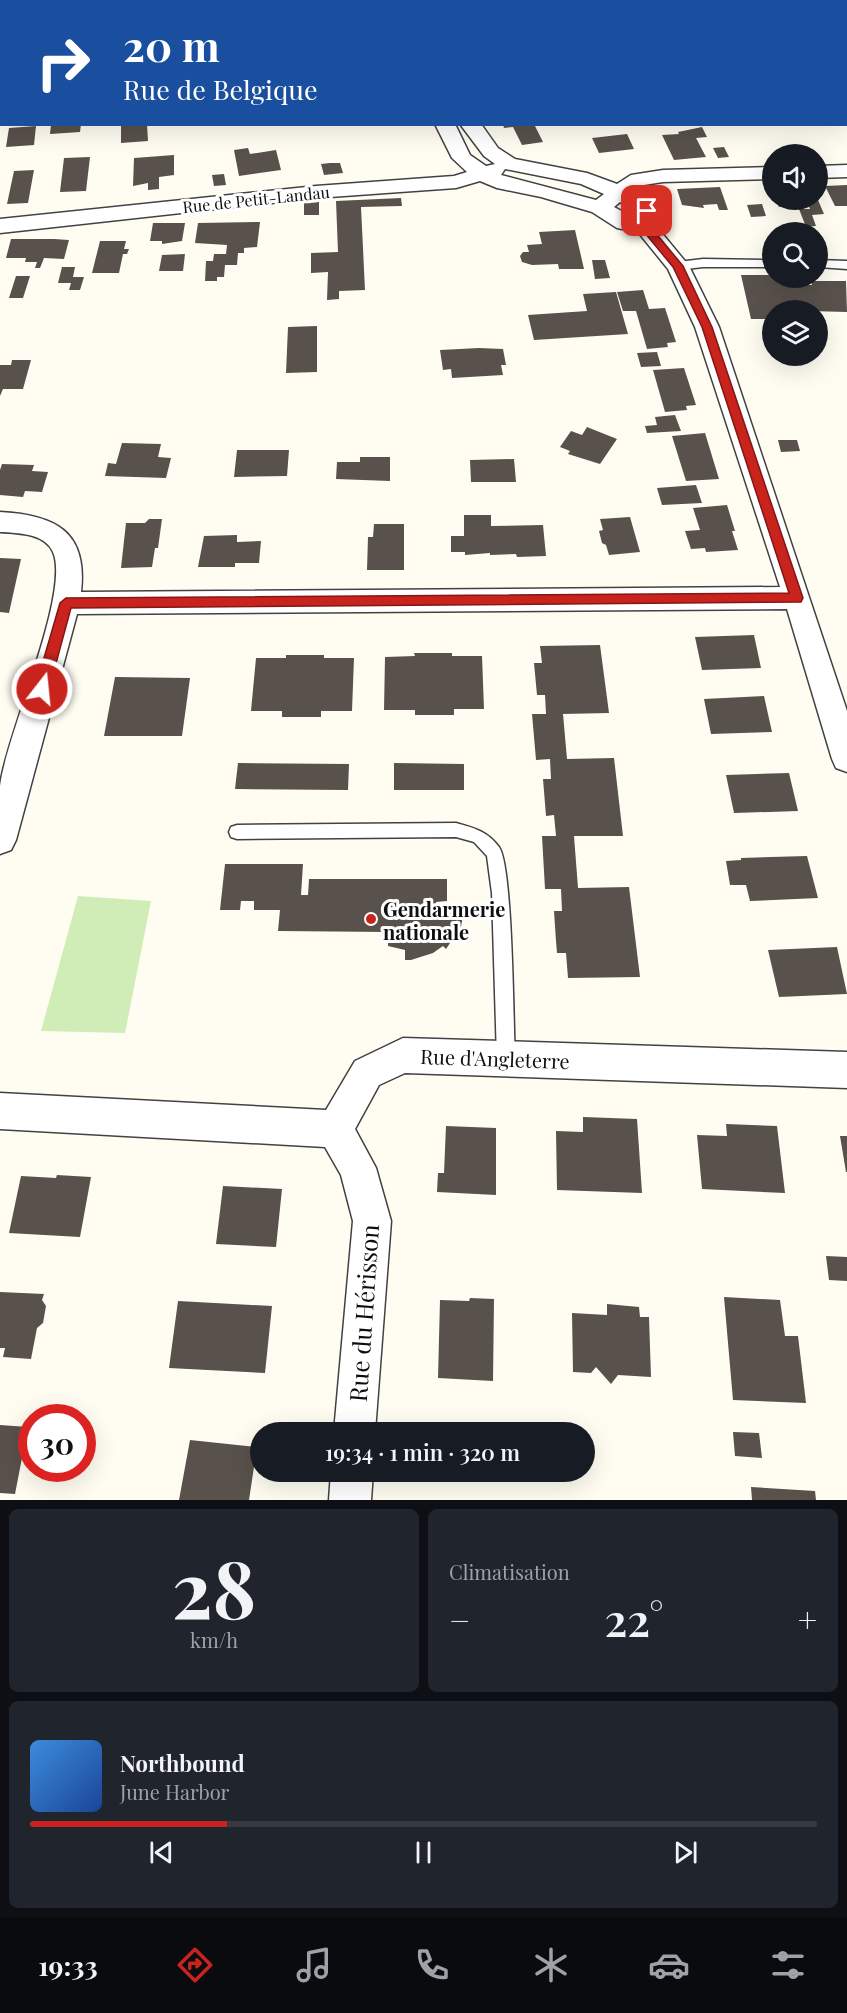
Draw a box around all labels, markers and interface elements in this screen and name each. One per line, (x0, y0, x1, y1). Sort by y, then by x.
text: 20 m (123, 17, 220, 73)
icon: right (24, 24, 102, 102)
text: Rue de Belgique (123, 71, 318, 107)
map controls (762, 144, 828, 366)
button: sound (762, 144, 828, 210)
street label: Rue de Petit-Landau (181, 181, 331, 217)
pin (621, 185, 672, 236)
icon: arrive (630, 194, 663, 227)
button: search (762, 222, 828, 288)
button: layers (762, 300, 828, 366)
position arrow (10, 657, 74, 721)
place label: Gendarmerie nationale (383, 895, 505, 945)
marker: Gendarmerie nationale (364, 912, 378, 926)
street label: Rue d'Angleterre (420, 1042, 570, 1074)
street label: Rue du Hérisson (341, 1223, 385, 1403)
speed limit sign: 30 (18, 1404, 96, 1482)
text: 19:34 · 1 min · 320 m (325, 1437, 520, 1467)
text: 28 (172, 1535, 256, 1639)
text: Climatisation (449, 1558, 570, 1585)
text: 22° (604, 1588, 664, 1648)
text: − (449, 1597, 470, 1641)
text: + (798, 1597, 817, 1641)
text: km/h (190, 1626, 238, 1653)
text: Northbound (120, 1748, 245, 1778)
text: June Harbor (120, 1778, 230, 1805)
icon: previous (145, 1836, 178, 1869)
icon: pause (407, 1836, 440, 1869)
icon: next (669, 1836, 702, 1869)
icon: directions (174, 1944, 216, 1986)
icon: music (293, 1944, 335, 1986)
icon: phone (411, 1944, 453, 1986)
icon: climate (530, 1944, 572, 1986)
icon: car (648, 1944, 690, 1986)
icon: filters (767, 1944, 809, 1986)
text: 19:33 (38, 1947, 98, 1983)

